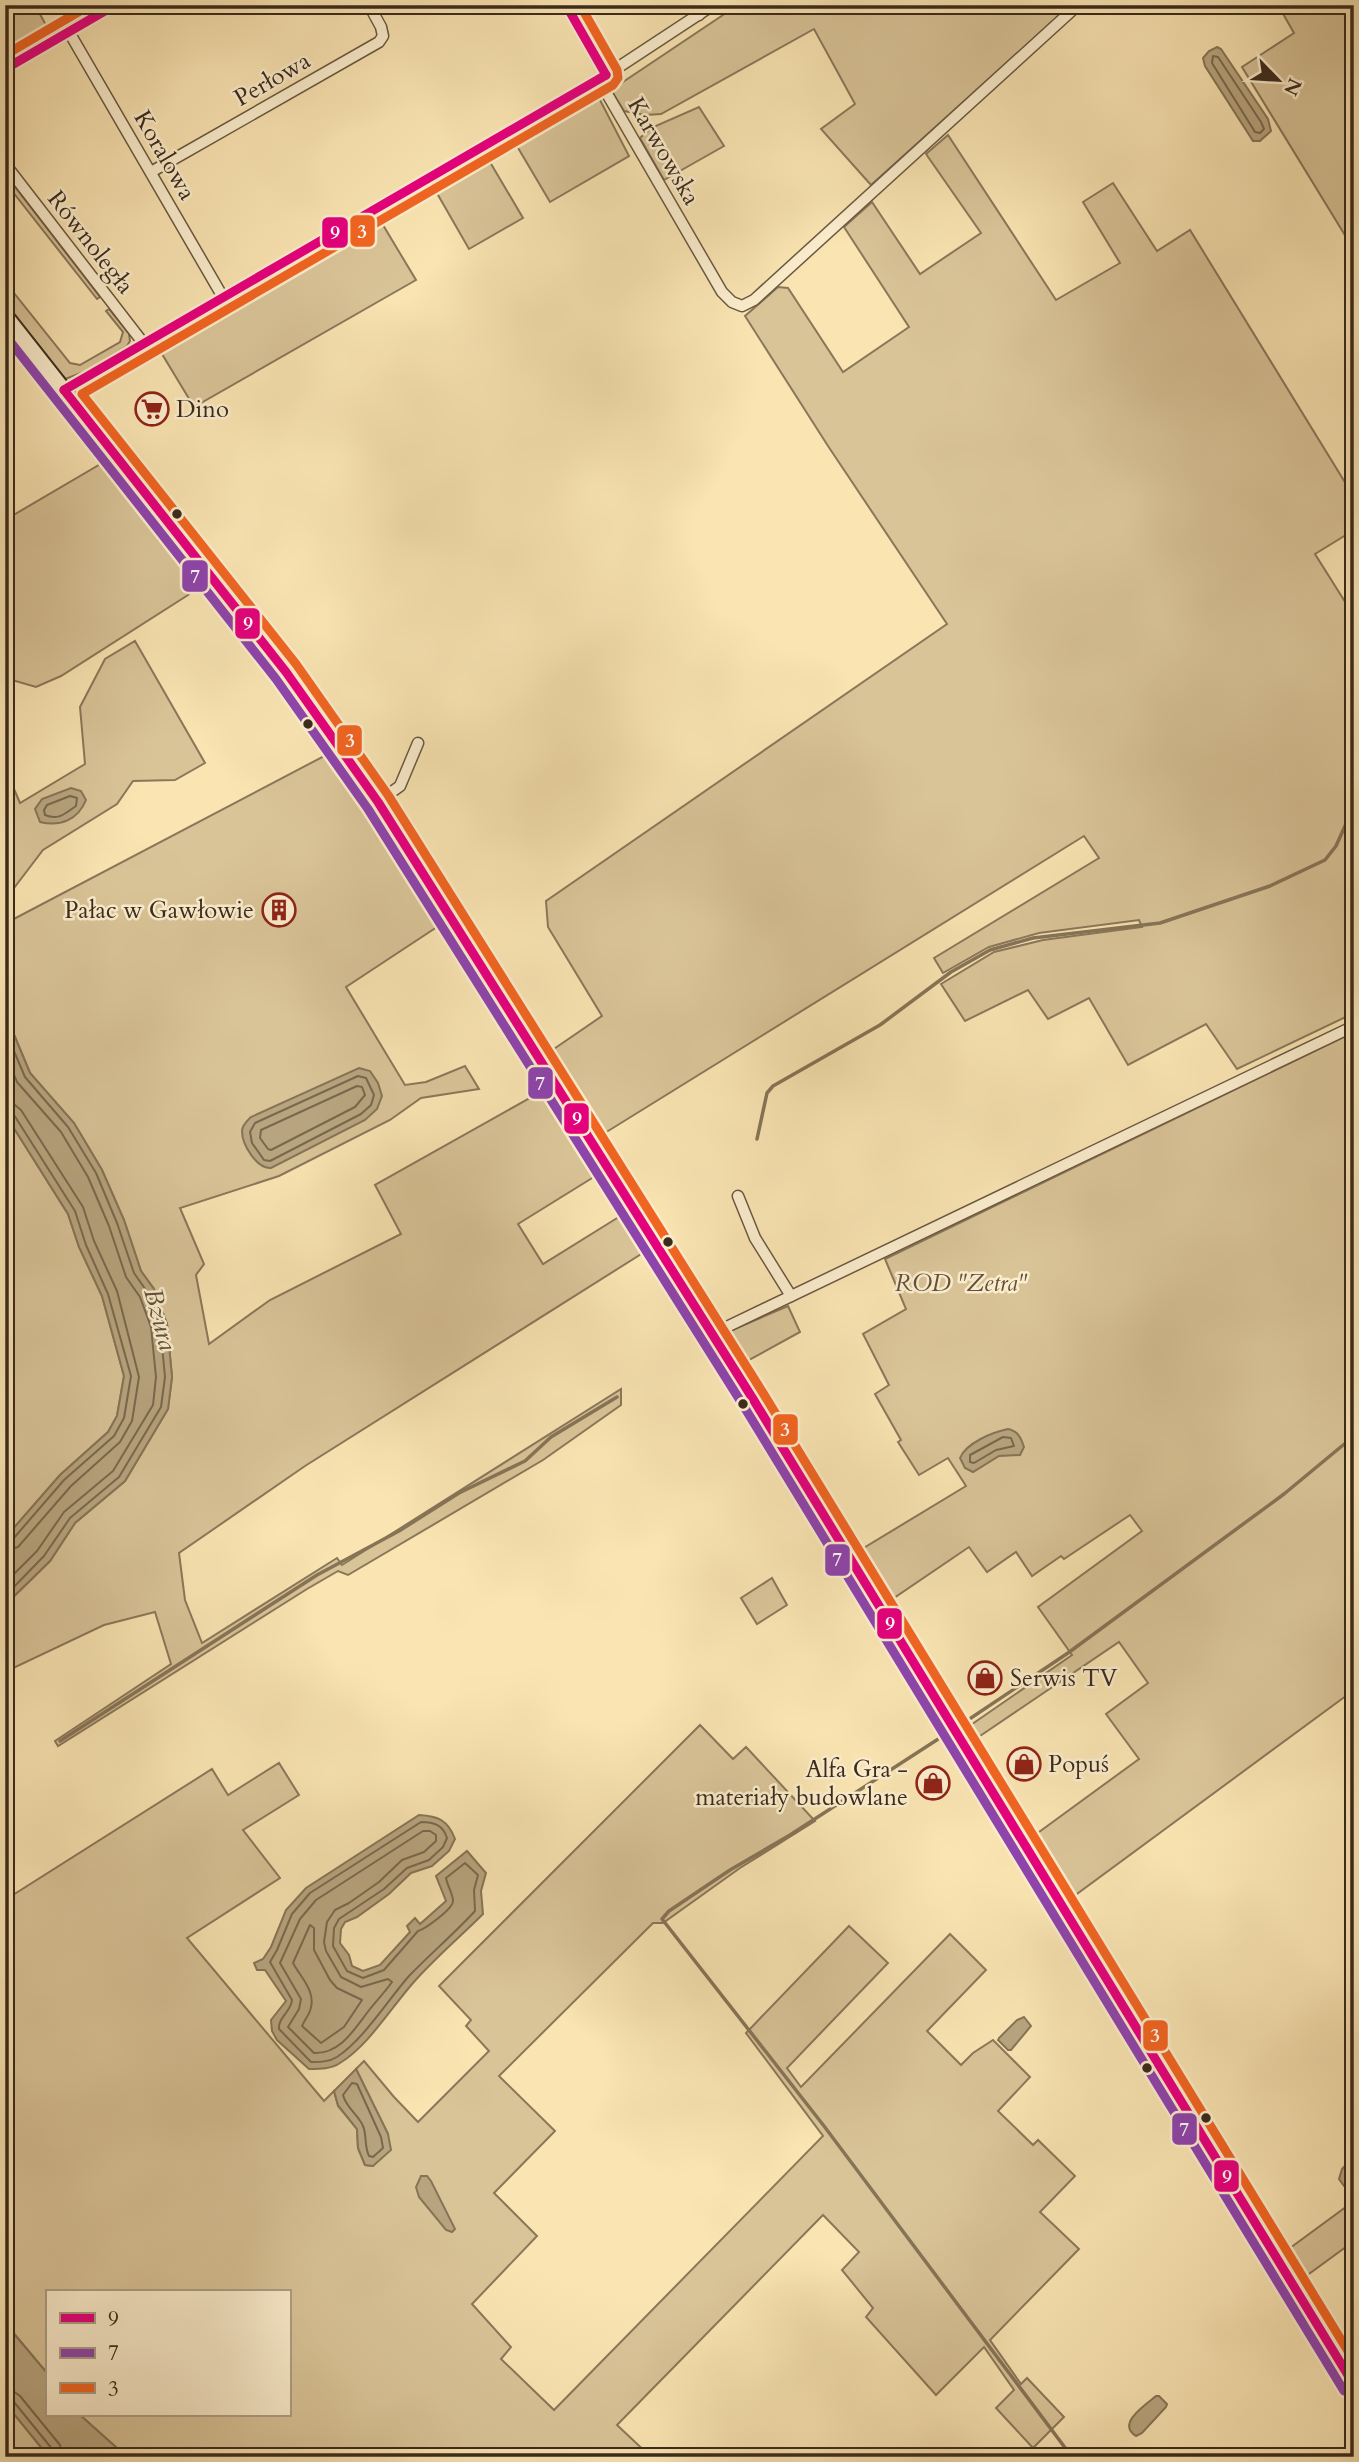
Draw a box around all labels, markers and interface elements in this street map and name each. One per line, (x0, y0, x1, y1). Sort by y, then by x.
street label: Perłowa (228, 44, 317, 114)
north arrow (1244, 46, 1314, 116)
text: N (1277, 74, 1308, 100)
street label: Karwowska (619, 91, 708, 212)
street label: Koralowa (126, 104, 204, 207)
street label: Równoległa (40, 184, 142, 301)
line badge: 3 (349, 214, 376, 248)
line badge: 9 (321, 216, 349, 249)
text: 3 (357, 219, 367, 245)
text: 9 (330, 220, 340, 246)
supermarket icon: Dino (133, 390, 171, 428)
place label: Dino (176, 393, 229, 426)
unlabelled marker (170, 507, 184, 521)
line badge: 7 (181, 559, 209, 593)
text: 7 (190, 564, 200, 590)
line badge: 9 (234, 607, 261, 640)
text: 9 (243, 611, 253, 637)
unlabelled marker (301, 717, 315, 731)
line badge: 3 (336, 724, 363, 757)
text: 3 (345, 728, 355, 754)
building icon: Pałac w Gawłowie (260, 891, 298, 929)
place label: Pałac w Gawłowie (64, 894, 254, 927)
line badge: 7 (527, 1066, 554, 1100)
text: 7 (535, 1071, 545, 1097)
line badge: 9 (563, 1102, 590, 1135)
text: 9 (572, 1106, 582, 1132)
unlabelled marker (661, 1235, 675, 1249)
park label: ROD "Zetra" (895, 1267, 1028, 1300)
water label: Bzura (135, 1284, 186, 1355)
unlabelled marker (736, 1397, 750, 1411)
line badge: 3 (772, 1413, 799, 1446)
text: 3 (780, 1417, 790, 1443)
line badge: 7 (824, 1543, 851, 1577)
text: 7 (832, 1547, 842, 1573)
line badge: 9 (876, 1607, 903, 1640)
text: 9 (885, 1611, 895, 1637)
shop icon: Serwis TV (966, 1659, 1004, 1697)
place label: Serwis TV (1010, 1662, 1118, 1695)
shop icon: Popuś (1005, 1745, 1043, 1783)
place label: Popuś (1048, 1748, 1109, 1781)
place label: Alfa Gra - materiały budowlane (695, 1753, 908, 1814)
shop icon: Alfa Gra - materiały budowlane (914, 1764, 952, 1802)
line badge: 3 (1142, 2019, 1169, 2052)
text: 3 (1150, 2023, 1160, 2049)
unlabelled marker (1140, 2061, 1154, 2075)
unlabelled marker (1199, 2111, 1213, 2125)
line badge: 7 (1171, 2112, 1198, 2146)
text: 7 (1179, 2117, 1189, 2143)
line badge: 9 (1213, 2159, 1240, 2193)
text: 9 (1222, 2164, 1232, 2190)
legend (46, 2290, 290, 2416)
text: 9 (108, 2305, 119, 2334)
text: 7 (108, 2339, 119, 2368)
text: 3 (108, 2375, 119, 2404)

